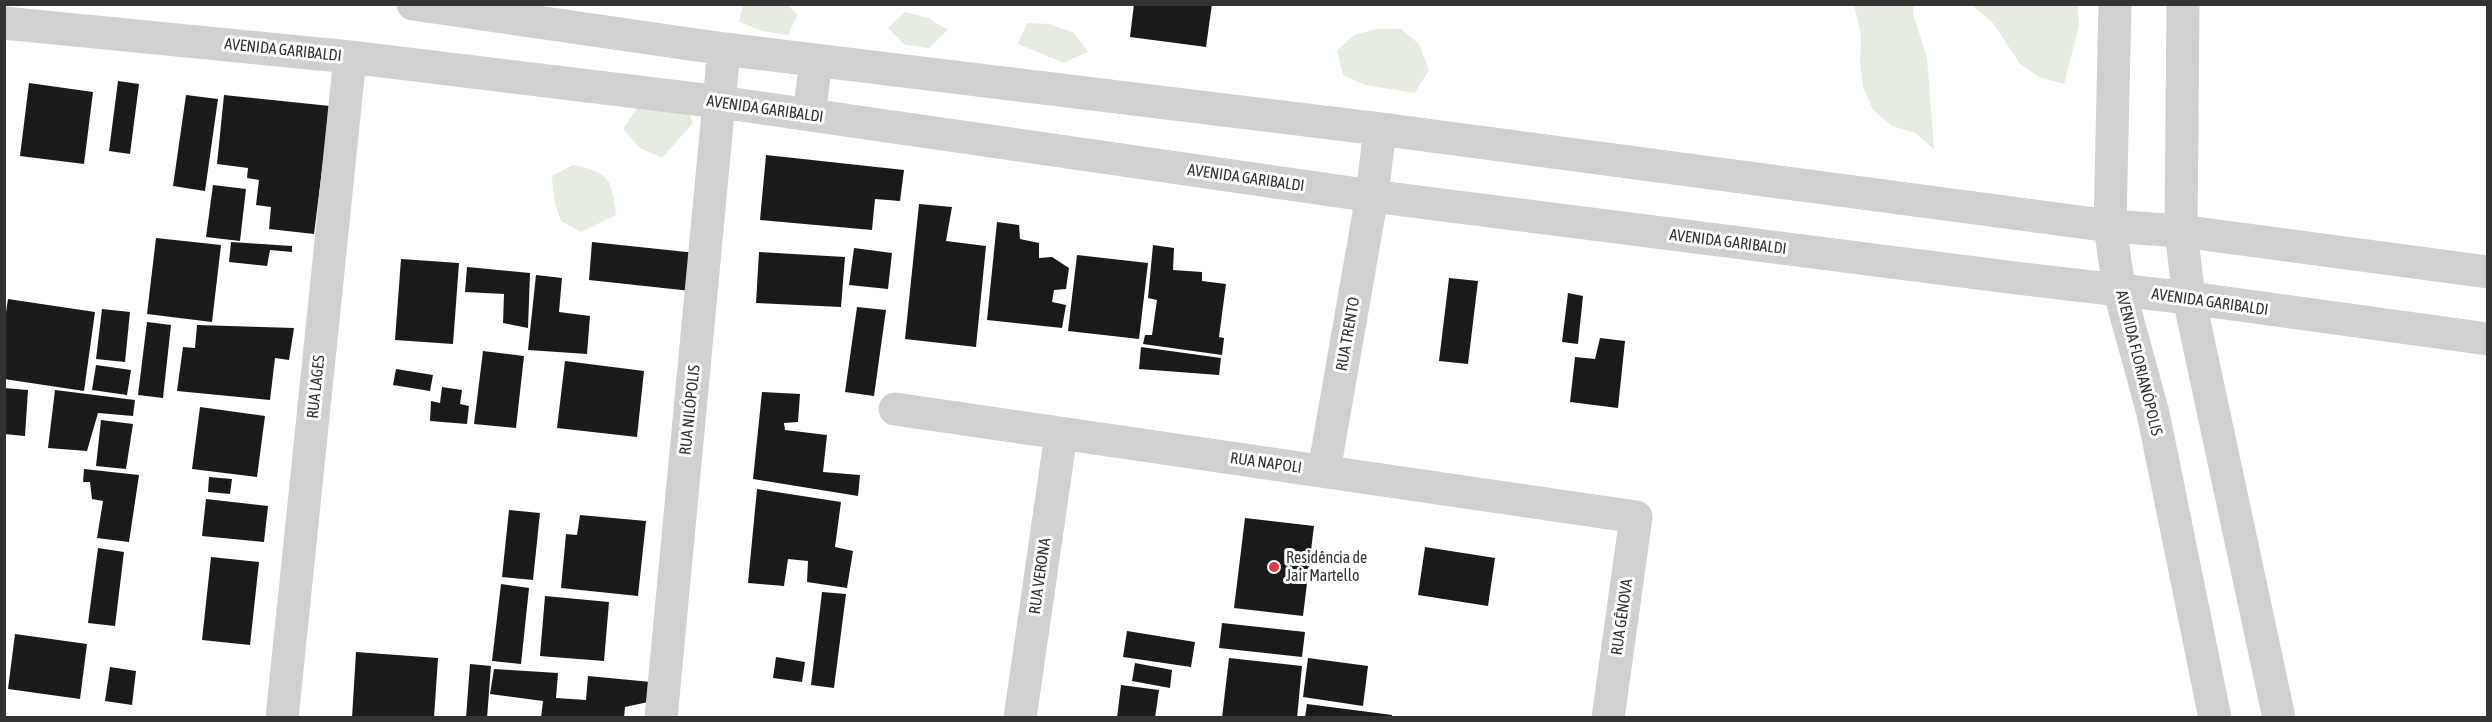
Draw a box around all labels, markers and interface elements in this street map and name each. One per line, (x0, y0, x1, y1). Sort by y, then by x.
street label: AVENIDA GARIBALDI (223, 34, 343, 66)
street label: AVENIDA GARIBALDI (705, 91, 825, 127)
street label: AVENIDA GARIBALDI (1186, 160, 1306, 196)
street label: AVENIDA GARIBALDI (1668, 225, 1788, 259)
street label: AVENIDA GARIBALDI (2150, 284, 2270, 320)
street label: AVENIDA FLORIANÓPOLIS (2112, 288, 2166, 438)
street label: RUA TRENTO (1332, 296, 1364, 372)
street label: RUA LAGES (303, 354, 329, 420)
street label: RUA NILÓPOLIS (676, 364, 704, 456)
street label: RUA NAPOLI (1229, 448, 1303, 478)
street label: RUA VERONA (1025, 537, 1055, 615)
place label: Residência de Jair Martello (1286, 548, 1367, 586)
marker: Residência de Jair Martello (1267, 560, 1281, 574)
street label: RUA GÊNOVA (1607, 578, 1637, 656)

